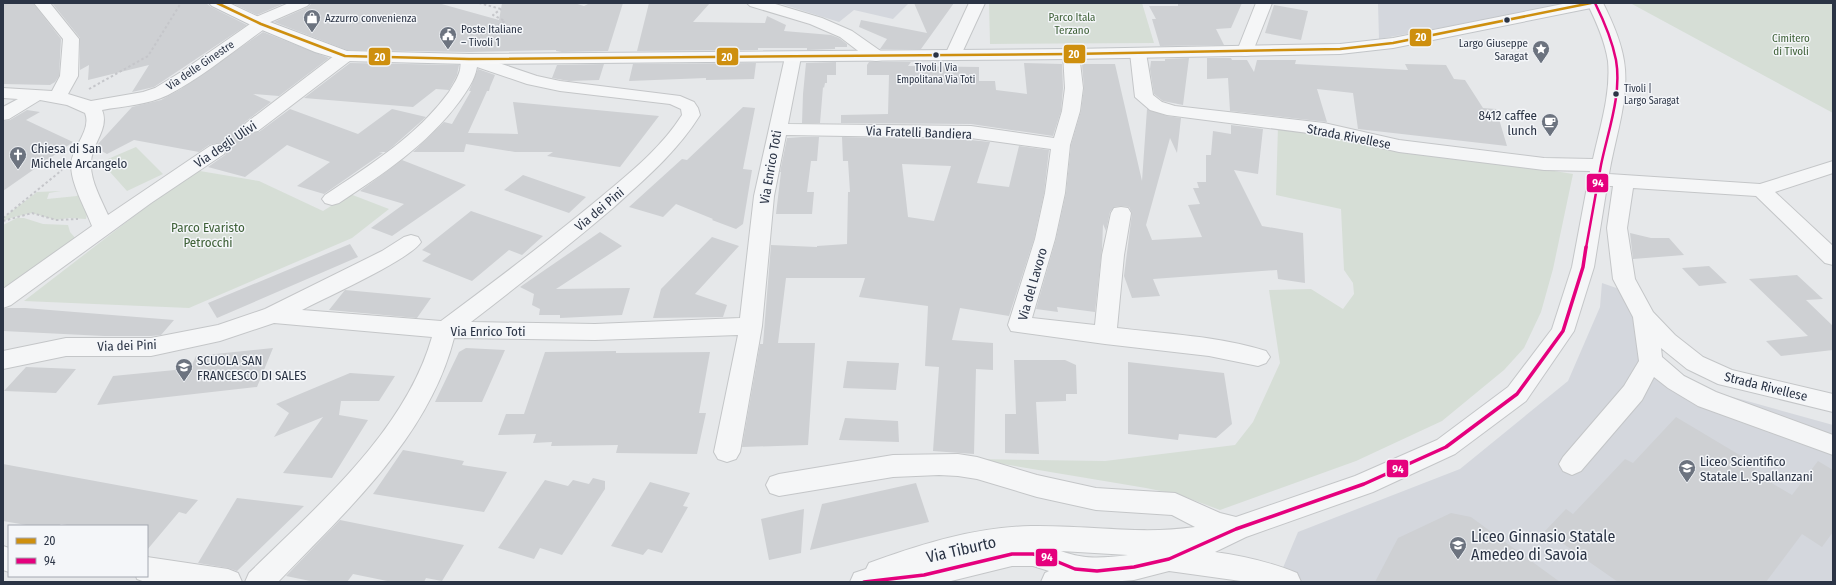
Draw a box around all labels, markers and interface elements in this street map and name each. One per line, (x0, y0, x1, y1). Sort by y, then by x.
shop icon: Azzurro convenienza (302, 8, 322, 33)
park label: Parco Itala Terzano (1049, 11, 1095, 37)
place label: Azzurro convenienza (325, 12, 417, 25)
unlabelled marker (1502, 15, 1512, 25)
place label: Poste Italiane – Tivoli 1 (461, 23, 522, 49)
public building icon: Poste Italiane – Tivoli 1 (438, 25, 458, 50)
line badge: 20 (1409, 28, 1432, 47)
text: 20 (1414, 31, 1427, 44)
park label: Cimitero di Tivoli (1772, 32, 1810, 58)
place label: Largo Giuseppe Saragat (1459, 37, 1528, 63)
street label: Via delle Ginestre (164, 38, 237, 93)
place icon: Largo Giuseppe Saragat (1531, 39, 1551, 64)
line badge: 20 (1063, 44, 1086, 64)
line badge: 20 (368, 47, 391, 66)
line badge: 20 (716, 47, 739, 66)
text: 20 (1067, 48, 1080, 61)
marker: Tivoli | Via Empolitana Via Toti (931, 50, 941, 60)
text: 20 (373, 51, 386, 64)
text: 20 (720, 51, 733, 64)
place label: Tivoli | Via Empolitana Via Toti (897, 62, 975, 86)
place label: Tivoli | Largo Saragat (1624, 83, 1680, 107)
marker: Tivoli | Largo Saragat (1611, 89, 1621, 99)
place label: 8412 caffee lunch (1479, 108, 1537, 138)
cafe icon: 8412 caffee lunch (1540, 112, 1560, 137)
street label: Via degli Ulivi (191, 118, 259, 171)
street label: Strada Rivellese (1306, 121, 1392, 152)
street label: Via Fratelli Bandiera (866, 123, 972, 142)
street label: Via Enrico Toti (757, 129, 784, 205)
place label: Chiesa di San Michele Arcangelo (31, 141, 128, 171)
church icon: Chiesa di San Michele Arcangelo (8, 145, 28, 170)
line badge: 94 (1586, 173, 1609, 193)
text: 94 (1592, 177, 1604, 190)
street label: Via dei Pini (572, 185, 627, 234)
park label: Parco Evaristo Petrocchi (171, 220, 245, 250)
street label: Via del Lavoro (1015, 246, 1050, 322)
street label: Via Enrico Toti (451, 324, 525, 339)
street label: Via dei Pini (97, 337, 157, 354)
place label: SCUOLA SAN FRANCESCO DI SALES (197, 353, 307, 383)
school or university icon: SCUOLA SAN FRANCESCO DI SALES (174, 357, 194, 382)
street label: Strada Rivellese (1723, 369, 1809, 404)
place label: Liceo Scientifico Statale L. Spallanzani (1700, 454, 1813, 484)
school or university icon: Liceo Scientifico Statale L. Spallanzani (1677, 458, 1697, 483)
line badge: 94 (1386, 459, 1409, 478)
text: 94 (1392, 463, 1404, 476)
legend (8, 525, 148, 577)
place label: Liceo Ginnasio Statale Amedeo di Savoia (1471, 527, 1615, 564)
street label: Via Tiburto (924, 532, 998, 567)
text: 20 (44, 534, 56, 548)
school or university icon: Liceo Ginnasio Statale Amedeo di Savoia (1448, 535, 1468, 560)
line badge: 94 (1035, 548, 1058, 567)
text: 94 (1041, 551, 1053, 564)
text: 94 (44, 554, 56, 568)

